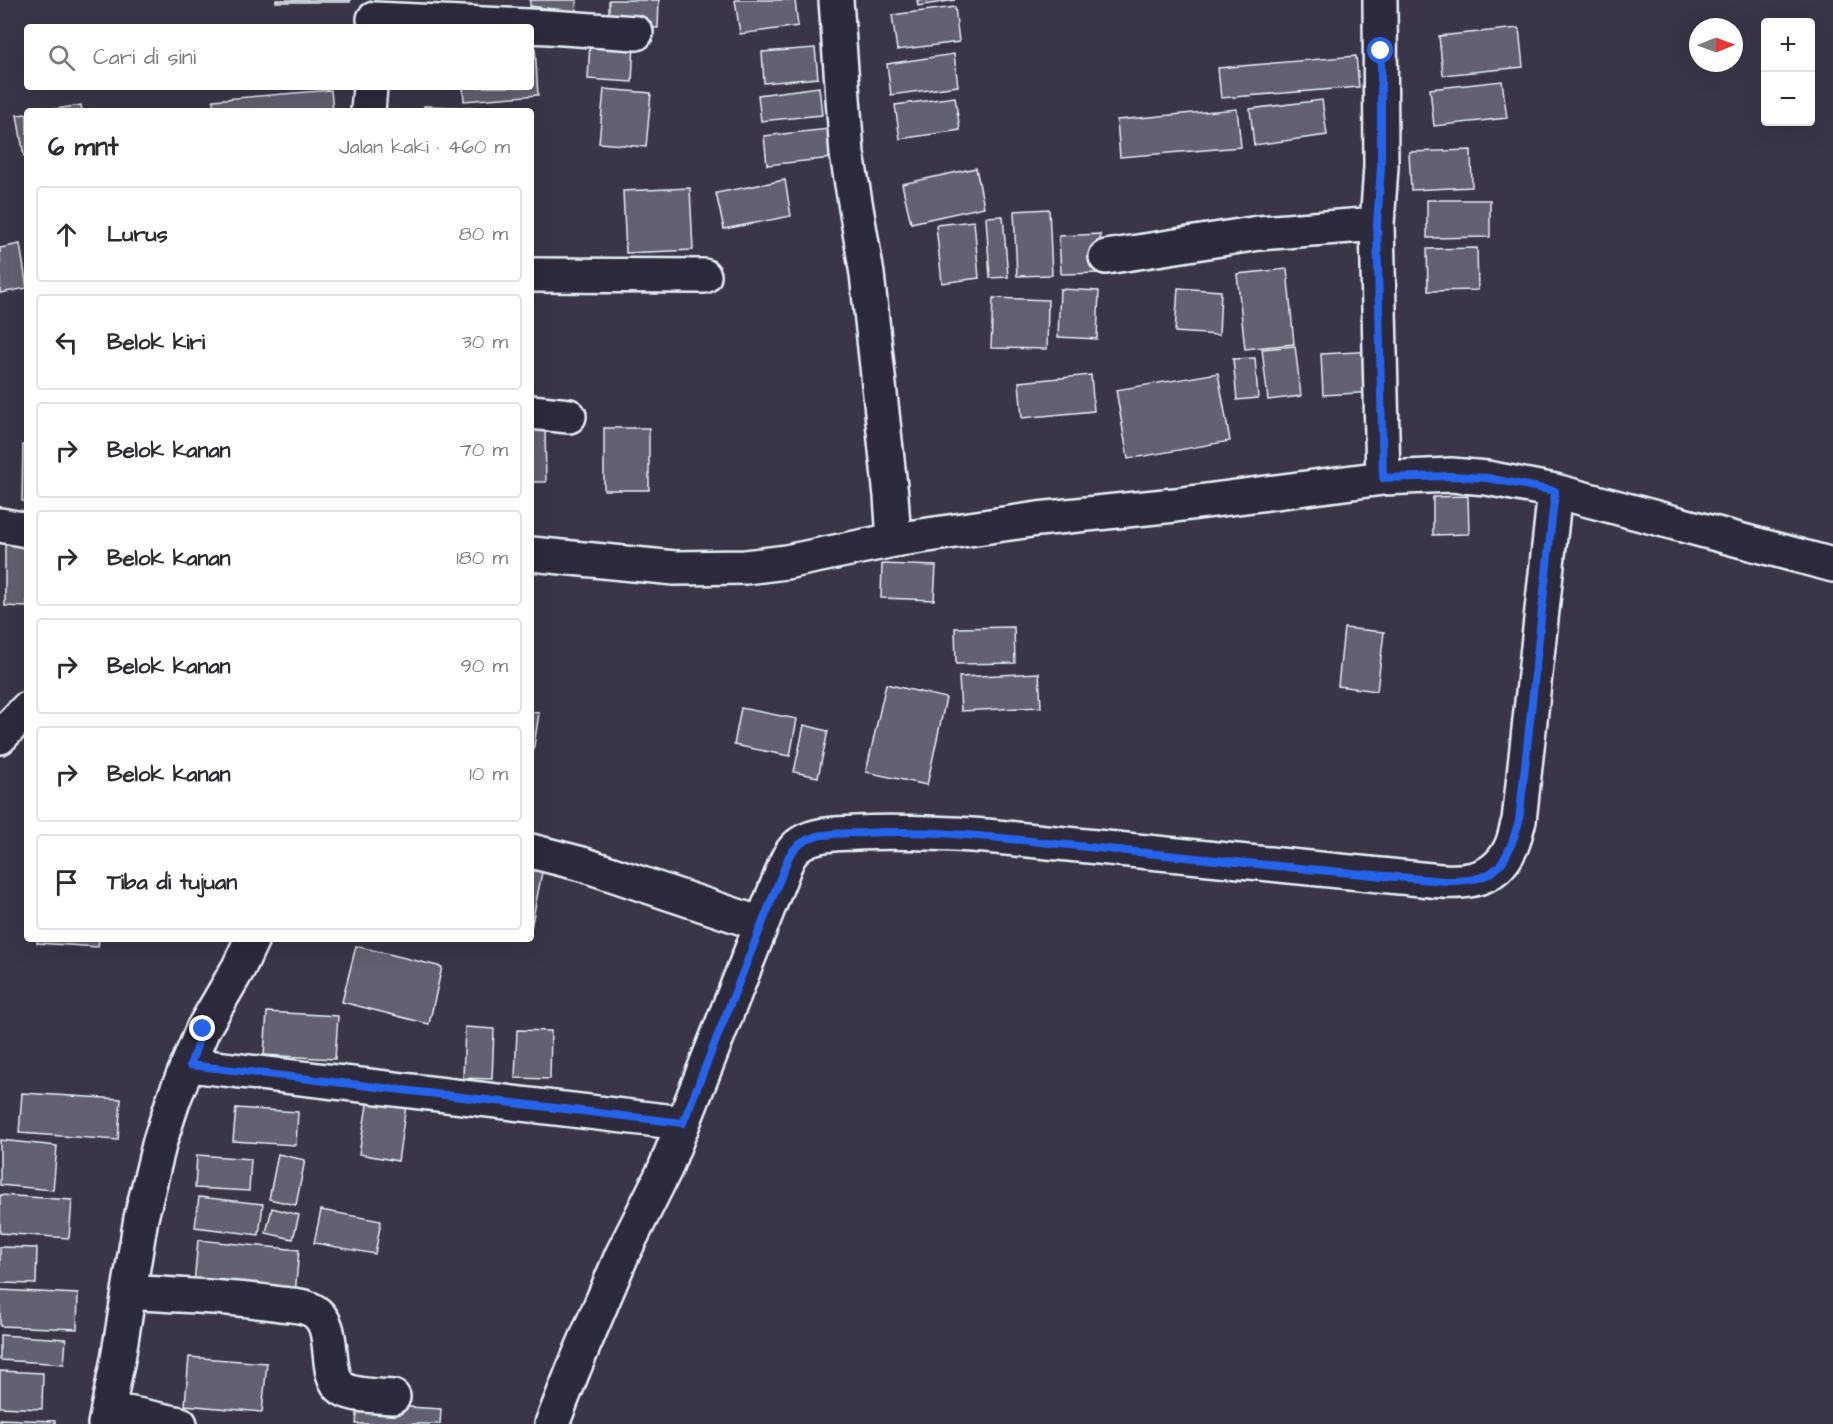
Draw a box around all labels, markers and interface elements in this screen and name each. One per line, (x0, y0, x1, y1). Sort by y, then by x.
north arrow (1689, 18, 1743, 72)
map controls (1761, 18, 1815, 126)
button: + (1761, 18, 1815, 72)
search box (24, 24, 534, 90)
route start (1367, 37, 1393, 63)
icon: search (45, 41, 78, 74)
text: Cari di sini (93, 42, 196, 73)
button: − (1761, 72, 1815, 126)
text: 6 mnt (48, 129, 118, 165)
text: Jalan kaki · 460 m (339, 133, 510, 161)
icon: ahead (50, 218, 83, 251)
text: Lurus (107, 219, 168, 250)
text: 80 m (459, 220, 508, 248)
icon: left (50, 326, 83, 359)
text: Belok kiri (107, 327, 205, 358)
text: 30 m (462, 328, 508, 356)
icon: right (50, 434, 83, 467)
text: Belok kanan (107, 435, 231, 466)
text: 70 m (460, 436, 508, 464)
icon: right (50, 542, 83, 575)
text: Belok kanan (107, 543, 231, 574)
text: 180 m (456, 544, 508, 572)
icon: right (50, 650, 83, 683)
text: Belok kanan (107, 651, 231, 682)
text: 90 m (460, 652, 508, 680)
icon: right (50, 758, 83, 791)
text: Belok kanan (107, 759, 231, 790)
text: 10 m (469, 760, 508, 788)
icon: arrive (50, 866, 83, 899)
text: Tiba di tujuan (107, 867, 237, 898)
route end (189, 1015, 215, 1041)

